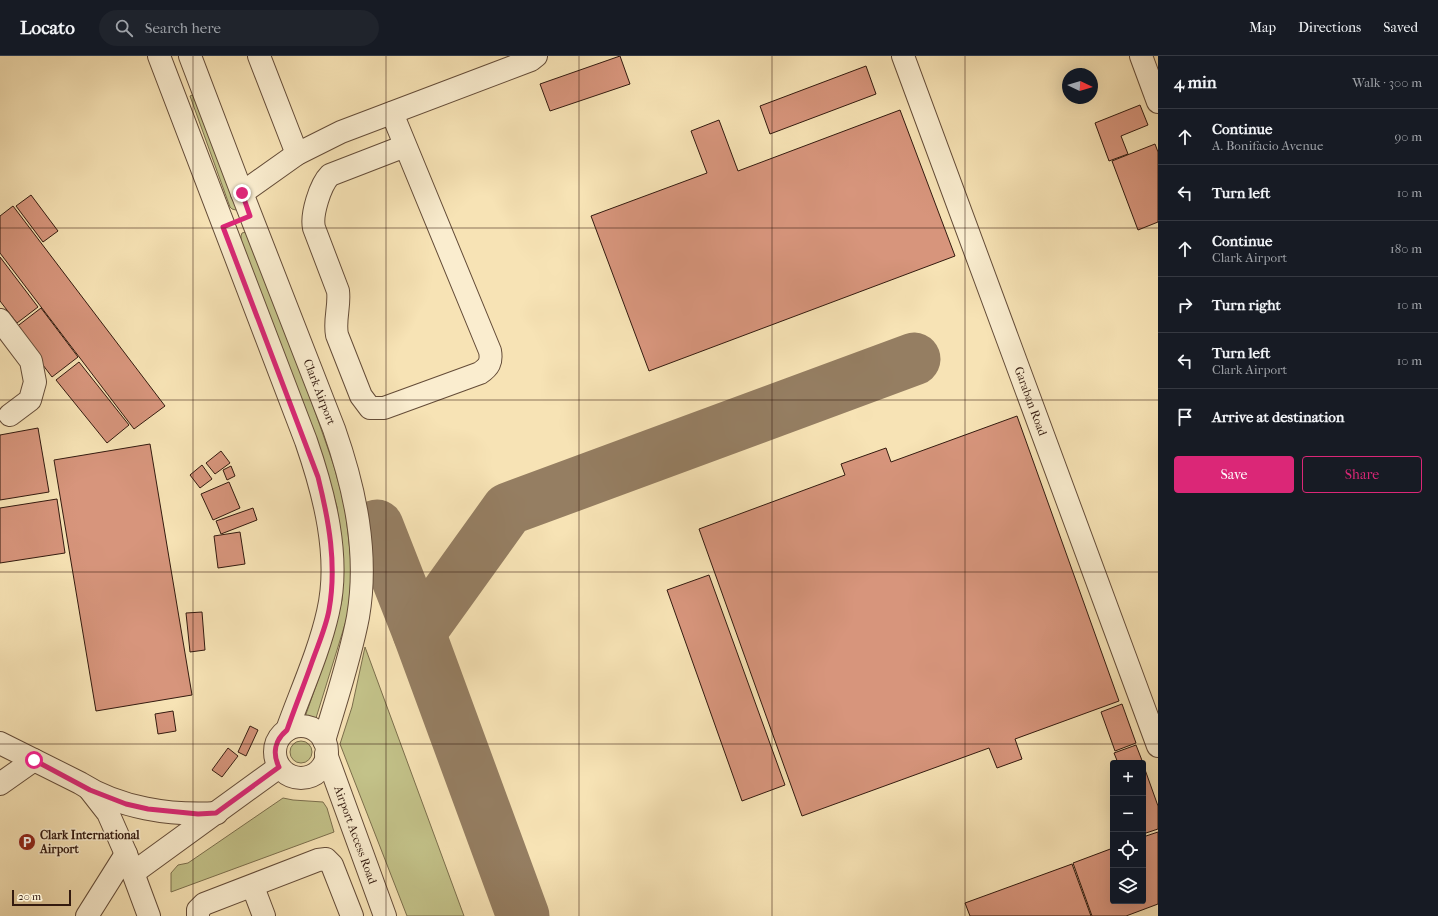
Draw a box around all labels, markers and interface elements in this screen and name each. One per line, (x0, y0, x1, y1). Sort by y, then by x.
search box (99, 10, 379, 46)
text: Locato (20, 17, 75, 39)
icon: search (113, 17, 135, 39)
text: Search here (145, 19, 221, 37)
text: Map (1249, 19, 1276, 36)
text: Directions (1298, 19, 1361, 36)
text: Saved (1383, 19, 1418, 36)
north arrow (1062, 68, 1098, 104)
text: 4 min (1174, 72, 1217, 92)
text: Walk · 300 m (1352, 75, 1422, 90)
text: Continue (1212, 120, 1272, 138)
icon: ahead (1174, 126, 1196, 148)
text: 90 m (1394, 129, 1422, 144)
text: A. Bonifacio Avenue (1212, 138, 1323, 153)
icon: left (1174, 182, 1196, 204)
route end (233, 184, 251, 202)
text: Turn left (1212, 184, 1270, 202)
text: 10 m (1397, 185, 1422, 200)
text: Continue (1212, 232, 1272, 250)
icon: ahead (1174, 238, 1196, 260)
text: 180 m (1390, 241, 1422, 256)
text: Clark Airport (1212, 250, 1287, 265)
icon: right (1174, 294, 1196, 316)
text: Turn right (1212, 296, 1281, 314)
text: 10 m (1397, 297, 1422, 312)
text: Turn left (1212, 344, 1270, 362)
icon: left (1174, 350, 1196, 372)
text: 10 m (1397, 353, 1422, 368)
street label: Clark Airport (300, 357, 339, 427)
text: Clark Airport (1212, 362, 1287, 377)
street label: Garaban Road (1011, 365, 1050, 438)
icon: arrive (1174, 406, 1196, 428)
text: Arrive at destination (1212, 408, 1344, 426)
button: Save (1174, 456, 1294, 493)
button: Share (1302, 456, 1422, 493)
route start (25, 751, 43, 769)
map controls (1110, 760, 1146, 904)
button: + (1110, 760, 1146, 796)
street label: Airport Access Road (331, 783, 380, 886)
button: − (1110, 796, 1146, 832)
place label: Clark International Airport (39, 828, 140, 857)
parking icon: Clark International Airport (17, 832, 37, 852)
button: locate (1110, 832, 1146, 868)
button: layers (1110, 868, 1146, 904)
scale bar (12, 888, 71, 907)
text: 20 m (18, 890, 41, 903)

